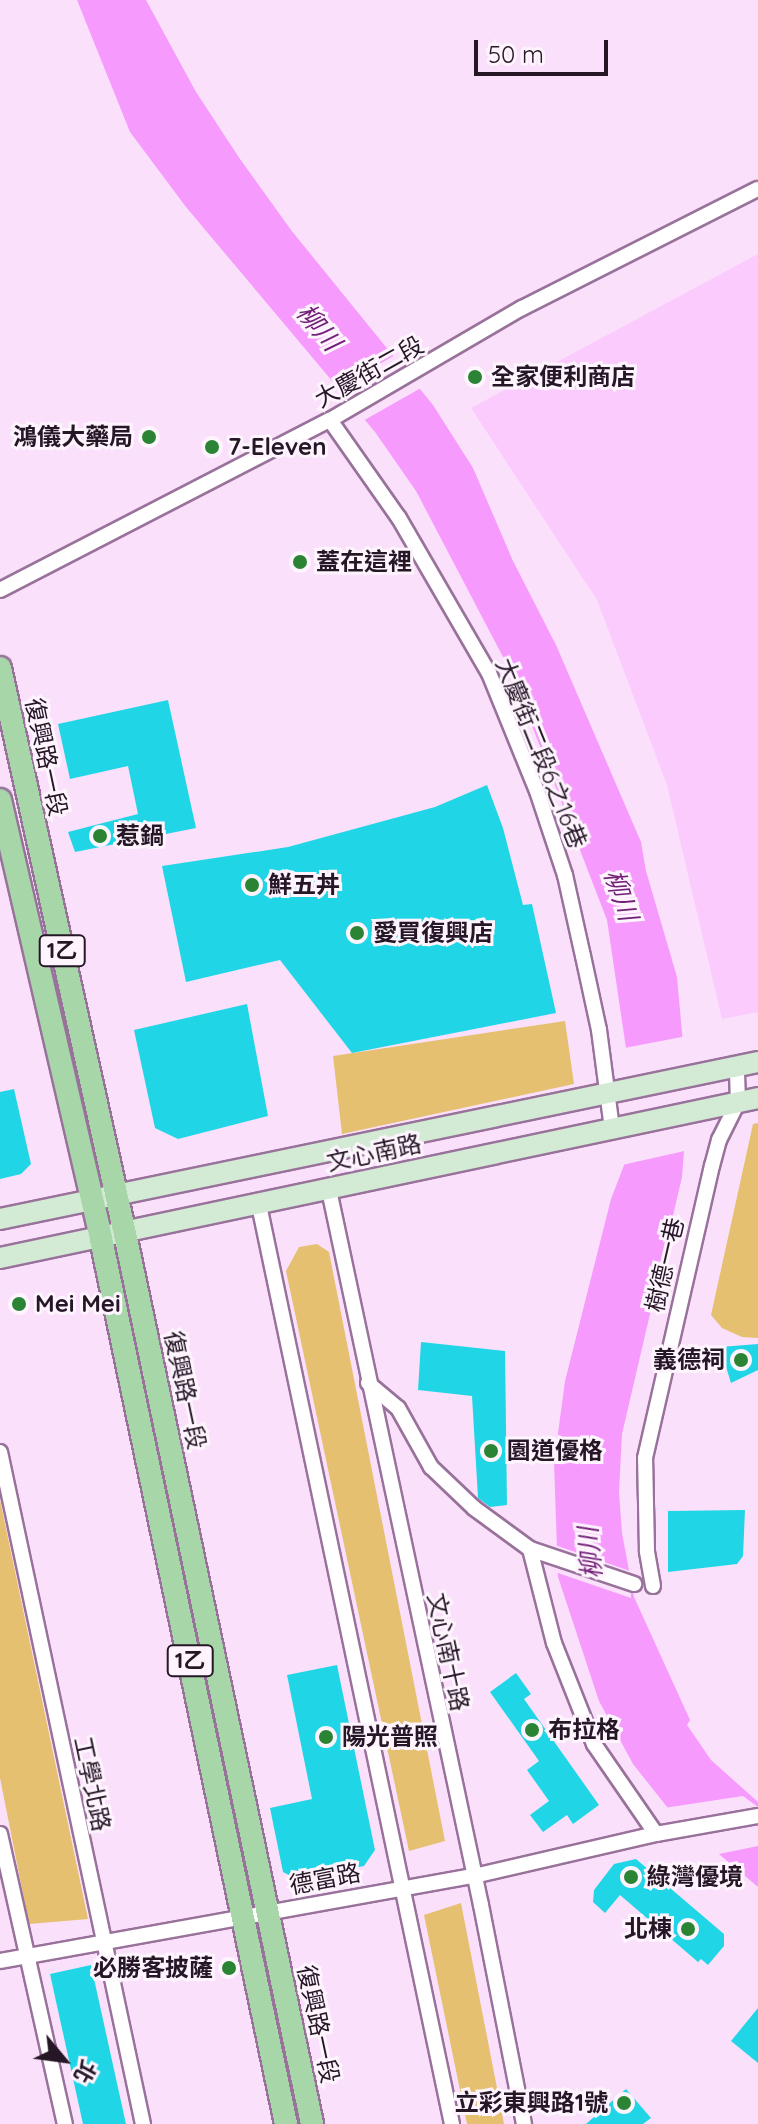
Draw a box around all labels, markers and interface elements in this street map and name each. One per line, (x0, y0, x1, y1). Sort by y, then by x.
scale bar (478, 24, 612, 74)
text: 50 m (488, 39, 544, 69)
water label: 柳川 (290, 297, 348, 357)
street label: 大慶街二段 (310, 330, 428, 414)
place label: 全家便利商店 (491, 363, 635, 391)
marker: 全家便利商店 (466, 368, 484, 386)
place label: 鴻儀大藥局 (13, 423, 133, 451)
marker: 鴻儀大藥局 (140, 428, 158, 446)
place label: 7-Eleven (228, 433, 327, 461)
marker: 7-Eleven (203, 438, 221, 456)
place label: 蓋在這裡 (316, 548, 412, 576)
marker: 蓋在這裡 (291, 553, 309, 571)
street label: 大慶街二段6之16巷 (490, 654, 592, 852)
street label: 復興路一段 (19, 695, 73, 819)
place label: 惹鍋 (116, 822, 164, 850)
marker: 惹鍋 (91, 827, 109, 845)
water label: 柳川 (598, 865, 644, 925)
place label: 鮮五丼 (268, 871, 340, 899)
marker: 鮮五丼 (243, 876, 261, 894)
place label: 愛買復興店 (373, 919, 493, 947)
marker: 愛買復興店 (348, 924, 366, 942)
road number: 1乙 (38, 933, 86, 969)
street label: 文心南路 (324, 1129, 424, 1177)
street label: 樹德一巷 (640, 1215, 690, 1315)
place label: Mei Mei (35, 1290, 121, 1318)
marker: Mei Mei (10, 1295, 28, 1313)
street label: 復興路一段 (158, 1328, 212, 1452)
place label: 義德祠 (653, 1346, 725, 1374)
marker: 義德祠 (732, 1351, 750, 1369)
place label: 園道優格 (507, 1437, 603, 1465)
marker: 園道優格 (482, 1442, 500, 1460)
water label: 柳川 (572, 1526, 608, 1580)
street label: 文心南十路 (421, 1590, 475, 1714)
road number: 1乙 (166, 1643, 214, 1679)
place label: 布拉格 (548, 1716, 620, 1744)
marker: 布拉格 (523, 1721, 541, 1739)
place label: 陽光普照 (342, 1723, 438, 1751)
marker: 陽光普照 (317, 1728, 335, 1746)
street label: 工學北路 (68, 1734, 116, 1834)
street label: 德富路 (287, 1858, 363, 1900)
place label: 綠灣優境 (647, 1863, 743, 1891)
marker: 綠灣優境 (622, 1868, 640, 1886)
place label: 北棟 (624, 1915, 672, 1943)
marker: 北棟 (679, 1920, 697, 1938)
place label: 必勝客披薩 (93, 1954, 213, 1982)
marker: 必勝客披薩 (220, 1959, 238, 1977)
street label: 復興路一段 (291, 1962, 345, 2086)
north arrow (24, 2020, 104, 2100)
text: 北 (67, 2055, 103, 2088)
place label: 立彩東興路1號 (455, 2089, 608, 2117)
marker: 立彩東興路1號 (615, 2094, 633, 2112)

